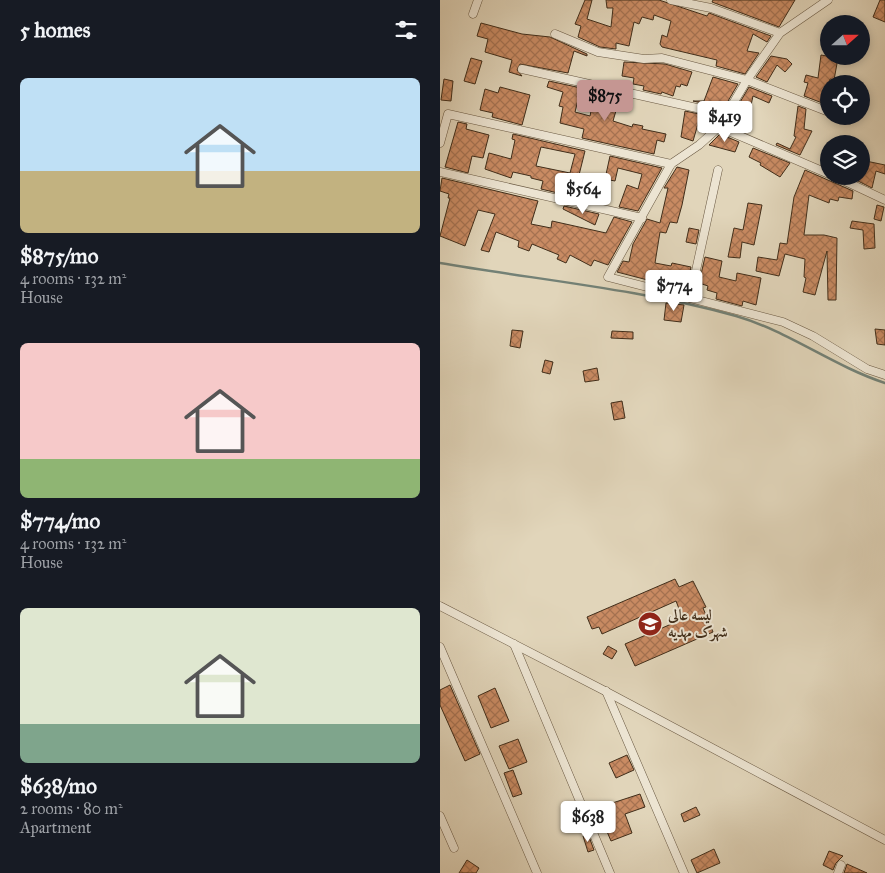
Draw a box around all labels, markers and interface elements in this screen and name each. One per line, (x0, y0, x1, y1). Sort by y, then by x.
north arrow (820, 15, 870, 65)
map controls (820, 15, 870, 185)
icon: filters (392, 16, 420, 44)
text: 5 homes (20, 17, 91, 43)
button: locate (820, 75, 870, 125)
pin: $875 (575, 80, 635, 122)
text: $875 (588, 86, 622, 105)
pin: $419 (695, 100, 755, 143)
text: $419 (708, 107, 742, 126)
icon: home (175, 111, 265, 201)
button: layers (820, 135, 870, 185)
pin: $564 (553, 172, 613, 215)
text: $564 (566, 179, 600, 198)
text: $875/mo (20, 243, 98, 269)
text: 4 rooms · 132 m² (20, 269, 126, 288)
pin: $774 (644, 270, 704, 312)
text: $774 (656, 276, 692, 295)
text: House (20, 288, 63, 307)
icon: home (175, 376, 265, 466)
text: $774/mo (20, 508, 100, 534)
text: 4 rooms · 132 m² (20, 534, 126, 553)
text: House (20, 553, 63, 572)
place label: لیسه عالی شهرک مهدیه (667, 606, 728, 642)
school or university icon: لیسه عالی شهرک مهدیه (637, 611, 663, 637)
icon: home (175, 641, 265, 731)
text: $638/mo (20, 773, 97, 799)
text: 2 rooms · 80 m² (20, 799, 123, 818)
pin: $638 (558, 800, 618, 843)
text: $638 (572, 807, 604, 826)
text: Apartment (20, 818, 92, 837)

